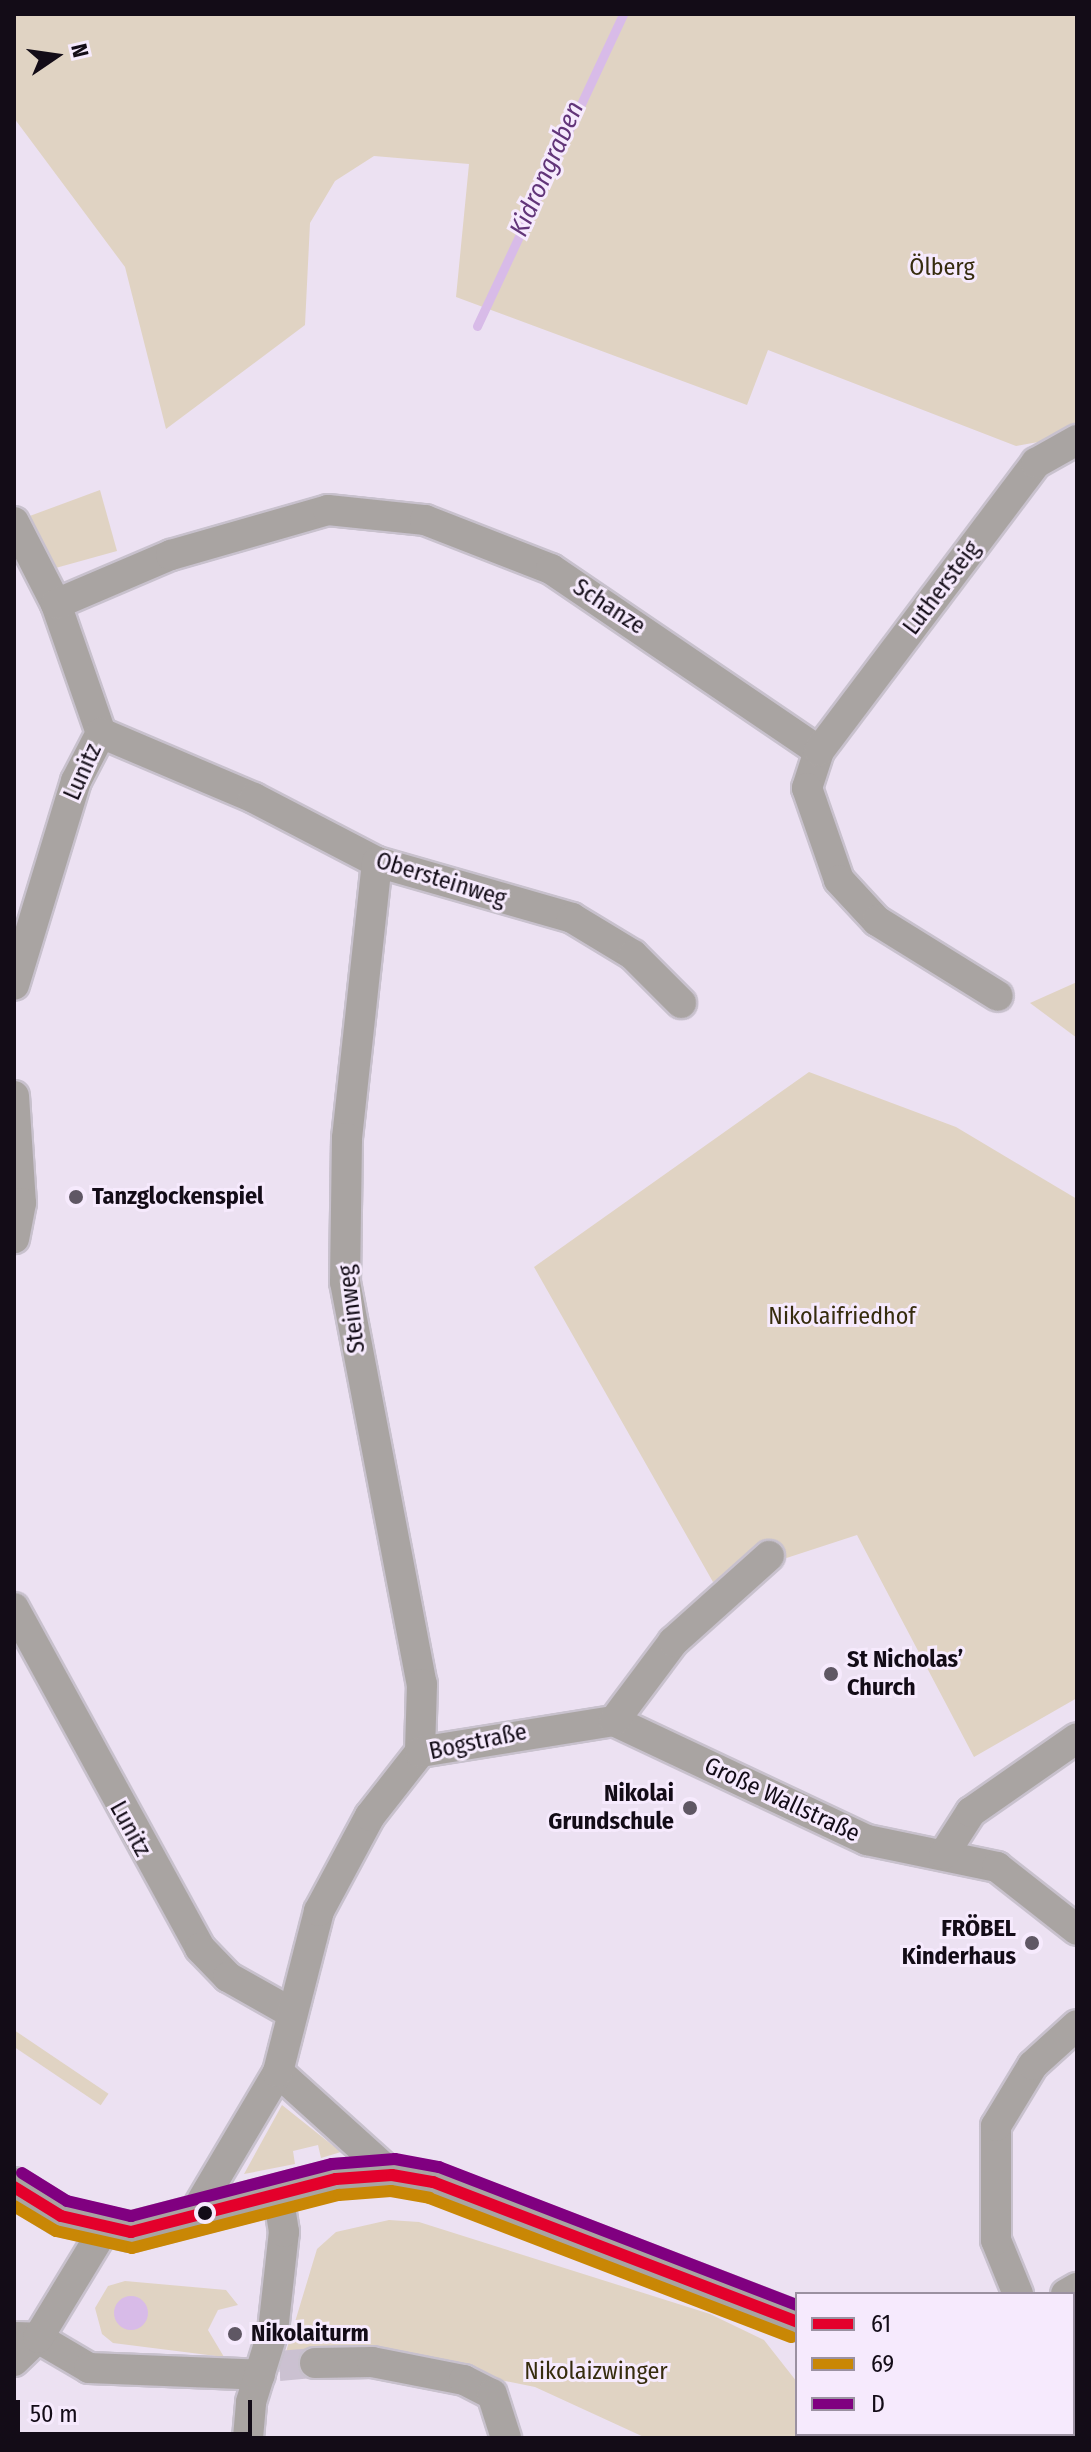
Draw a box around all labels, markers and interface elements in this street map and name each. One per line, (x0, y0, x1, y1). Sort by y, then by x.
north arrow (16, 16, 96, 96)
text: N (65, 41, 95, 60)
water label: Kidrongraben (503, 97, 591, 241)
park label: Ölberg (909, 254, 975, 282)
street label: Luthersteig (897, 535, 987, 641)
street label: Schanze (567, 573, 651, 641)
street label: Lunitz (58, 739, 108, 805)
street label: Obersteinweg (372, 847, 510, 913)
place label: Tanzglockenspiel (92, 1183, 264, 1211)
marker: Tanzglockenspiel (67, 1188, 85, 1206)
street label: Steinweg (332, 1263, 372, 1355)
park label: Nikolaifriedhof (768, 1303, 916, 1331)
place label: St Nicholas’ Church (847, 1646, 963, 1702)
marker: St Nicholas’ Church (822, 1665, 840, 1683)
street label: Bogstraße (427, 1718, 529, 1766)
street label: Große Wallstraße (700, 1751, 864, 1849)
place label: Nikolai Grundschule (548, 1780, 674, 1836)
street label: Lunitz (103, 1796, 157, 1862)
marker: Nikolai Grundschule (681, 1799, 699, 1817)
place label: FRÖBEL Kinderhaus (902, 1915, 1016, 1971)
marker: FRÖBEL Kinderhaus (1023, 1934, 1041, 1952)
unlabelled marker (197, 2205, 213, 2221)
legend (795, 2292, 1075, 2436)
text: 61 (871, 2310, 891, 2338)
place label: Nikolaiturm (251, 2320, 369, 2348)
marker: Nikolaiturm (226, 2325, 244, 2343)
text: 69 (871, 2350, 894, 2378)
park label: Nikolaizwinger (524, 2358, 668, 2386)
scale bar (20, 2384, 256, 2434)
text: D (871, 2390, 885, 2418)
text: 50 m (30, 2400, 78, 2428)

